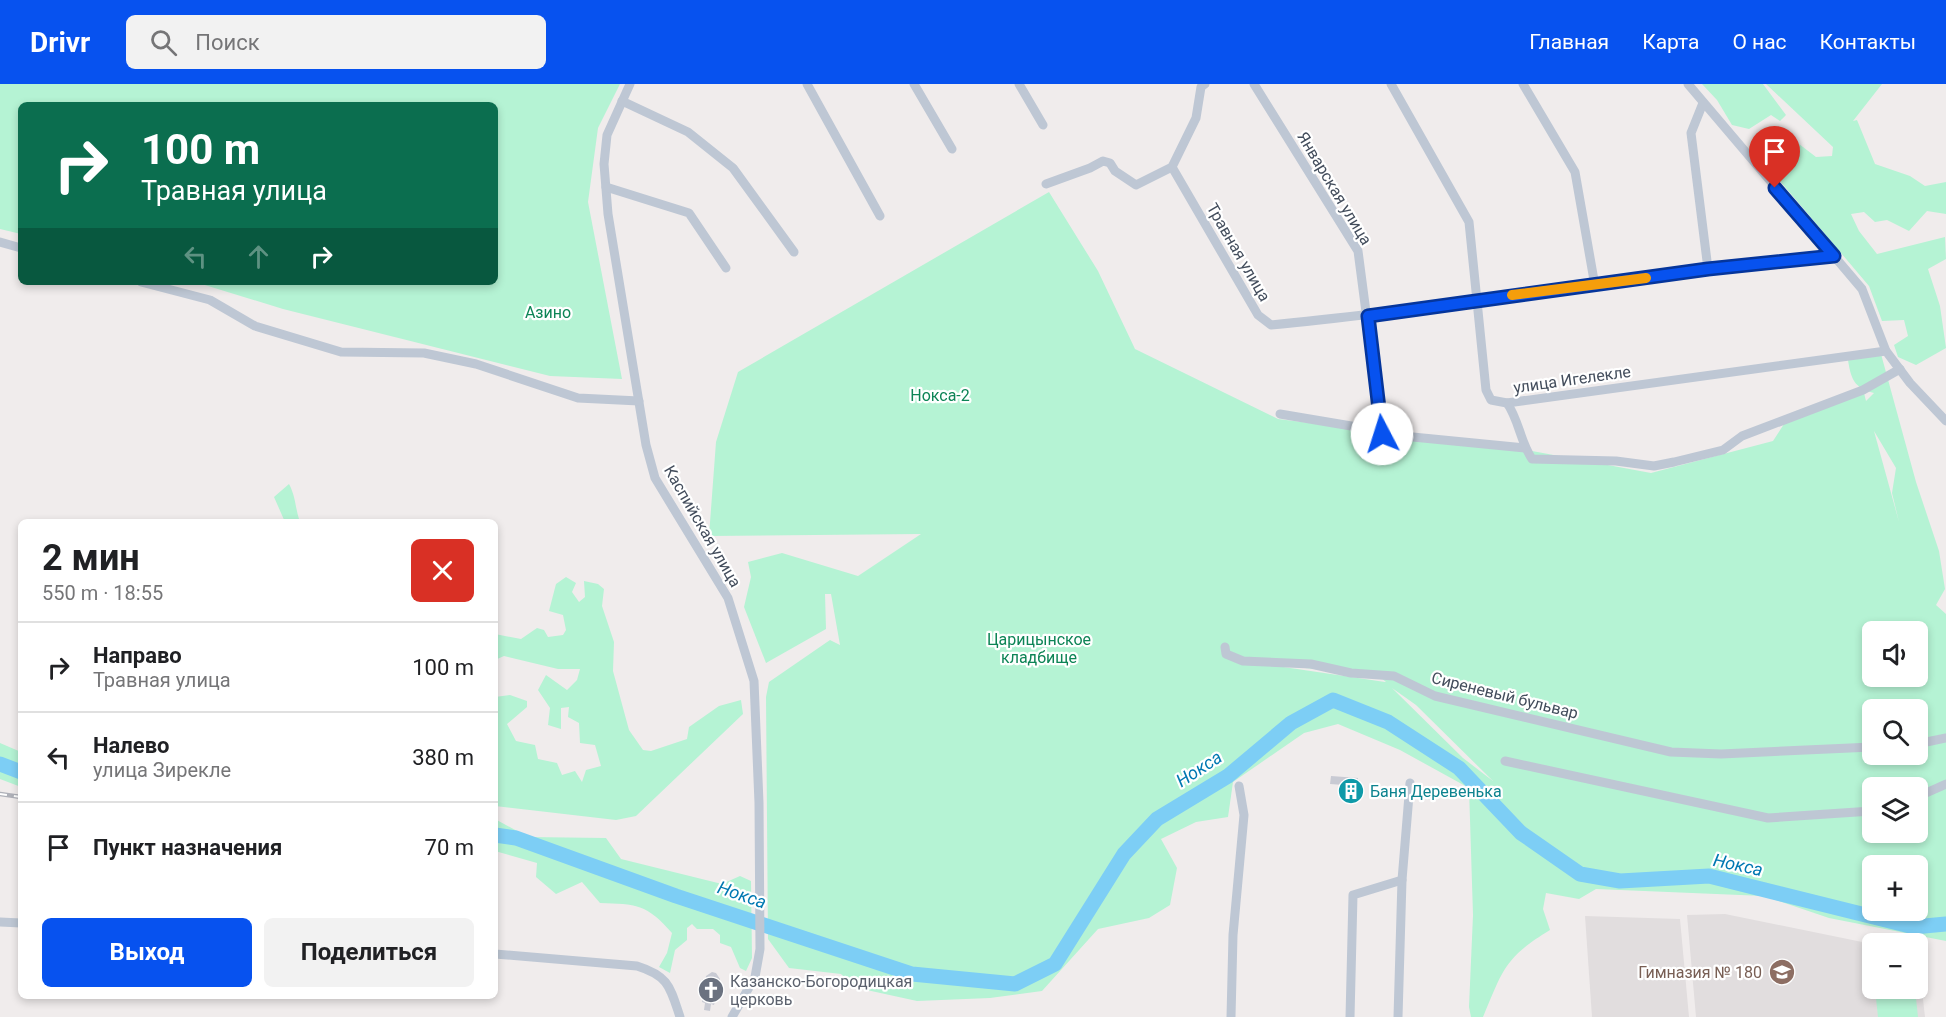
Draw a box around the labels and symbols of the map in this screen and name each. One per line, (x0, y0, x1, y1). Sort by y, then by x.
pin (1749, 126, 1800, 188)
street label: Январская улица (1293, 128, 1376, 248)
street label: Травная улица (1203, 200, 1274, 305)
park label: Азино (525, 303, 571, 322)
street label: улица Игелекле (1512, 362, 1632, 397)
park label: Нокса-2 (910, 386, 970, 405)
position arrow (1350, 402, 1414, 466)
street label: Каспийская улица (660, 462, 745, 591)
park label: Царицынское кладбище (987, 630, 1091, 667)
street label: Сиреневый бульвар (1430, 668, 1580, 723)
water label: Нокса (1172, 746, 1226, 791)
building icon: Баня Деревенька (1336, 776, 1366, 806)
place label: Баня Деревенька (1370, 782, 1502, 801)
water label: Нокса (1711, 849, 1765, 880)
water label: Нокса (715, 876, 769, 913)
school or university icon: Гимназия № 180 (1767, 957, 1797, 987)
place label: Гимназия № 180 (1638, 963, 1762, 982)
place label: Казанско-Богородицкая церковь (730, 972, 912, 1009)
church icon: Казанско-Богородицкая церковь (696, 975, 726, 1005)

